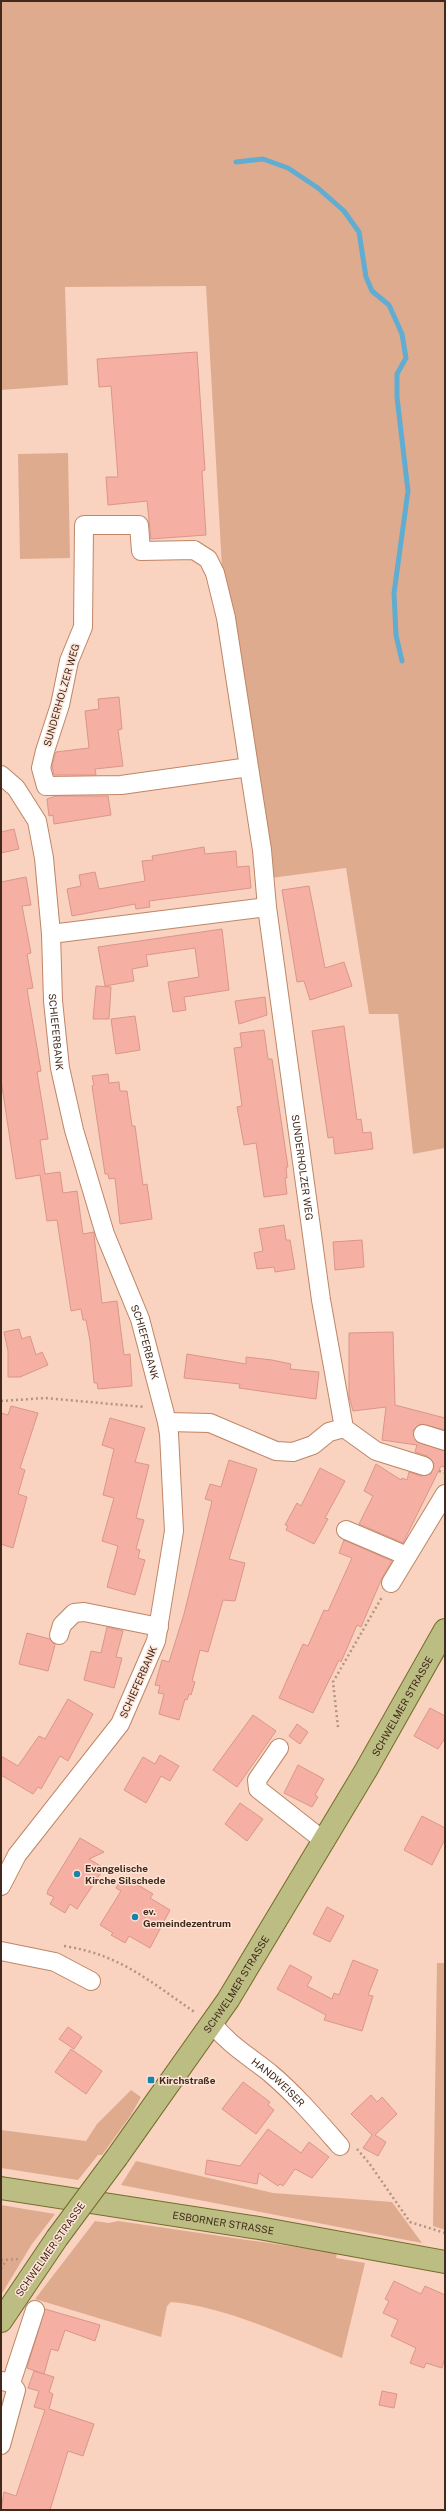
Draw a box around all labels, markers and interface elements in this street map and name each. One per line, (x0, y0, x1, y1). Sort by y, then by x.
street label: SUNDERHOLZER WEG (41, 642, 81, 748)
street label: SCHIEFERBANK (47, 993, 66, 1071)
street label: SUNDERHOLZER WEG (290, 1114, 316, 1221)
street label: SCHIEFERBANK (129, 1303, 162, 1381)
street label: SCHIEFERBANK (117, 1644, 159, 1720)
street label: SCHWELMER STRASSE (369, 1654, 435, 1758)
place label: Evangelische Kirche Silschede (85, 1862, 166, 1886)
marker: Evangelische Kirche Silschede (72, 1869, 82, 1879)
place label: ev. Gemeindezentrum (143, 1905, 231, 1929)
marker: ev. Gemeindezentrum (130, 1912, 140, 1922)
street label: SCHWELMER STRASSE (201, 1933, 271, 2035)
street label: HANDWEISER (249, 2055, 308, 2109)
place label: Kirchstraße (159, 2074, 216, 2086)
marker: Kirchstraße (146, 2075, 156, 2085)
street label: SCHWELMER STRASSE (13, 2199, 87, 2299)
street label: ESBORNER STRASSE (172, 2209, 275, 2237)

